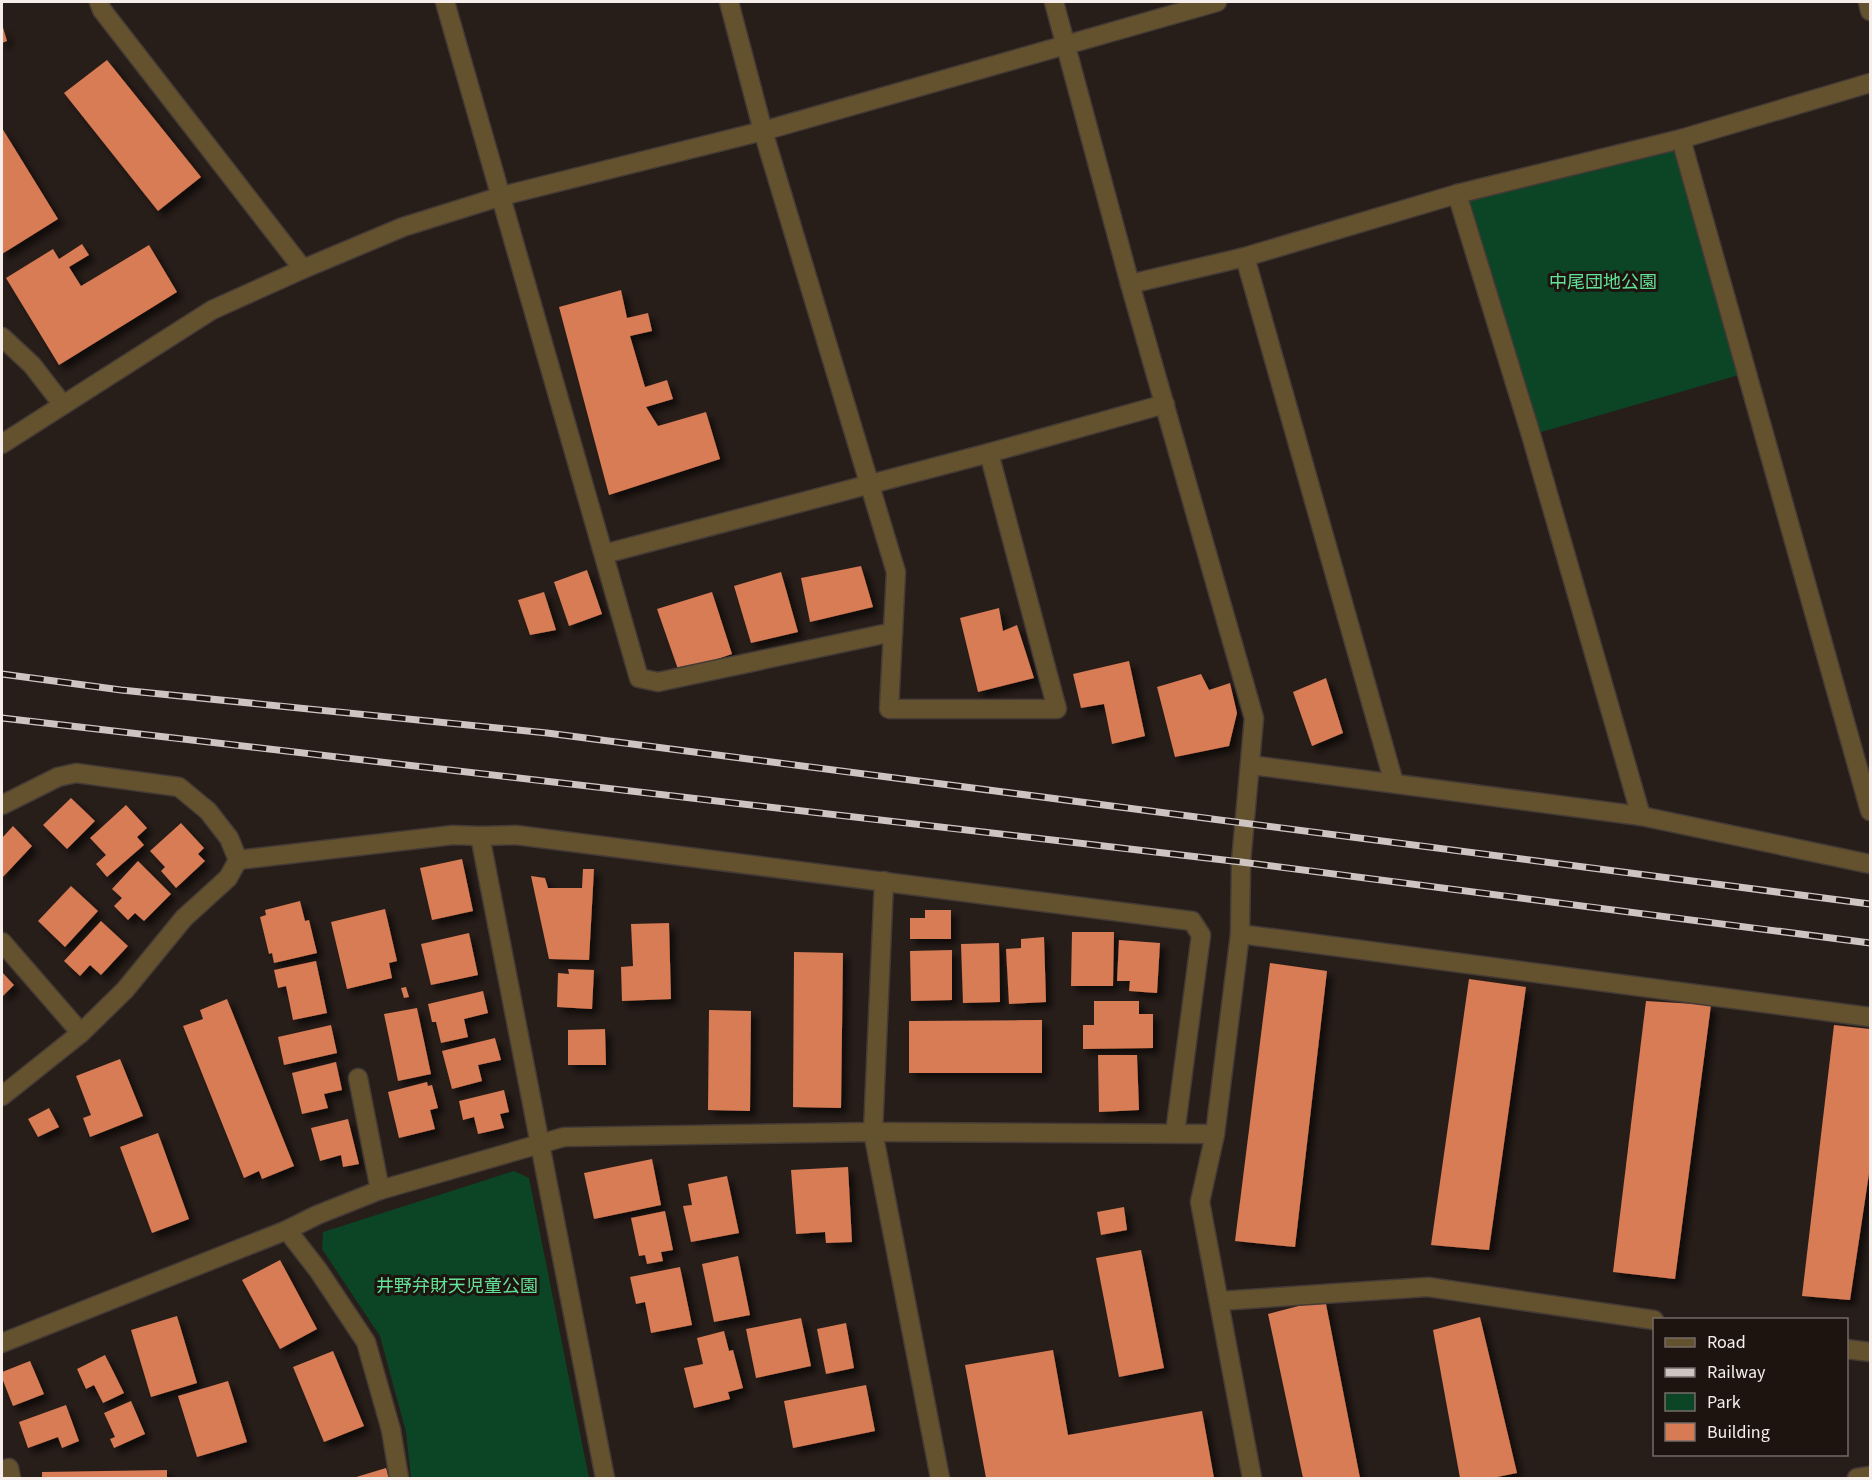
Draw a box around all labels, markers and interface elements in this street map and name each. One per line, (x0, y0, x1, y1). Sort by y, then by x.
park label: 中尾団地公園 (1549, 270, 1657, 295)
park label: 井野弁財天児童公園 (376, 1274, 538, 1299)
legend (1653, 1318, 1848, 1456)
text: Road (1707, 1330, 1746, 1355)
text: Railway (1707, 1360, 1766, 1385)
text: Park (1707, 1390, 1741, 1415)
text: Building (1707, 1420, 1770, 1445)

